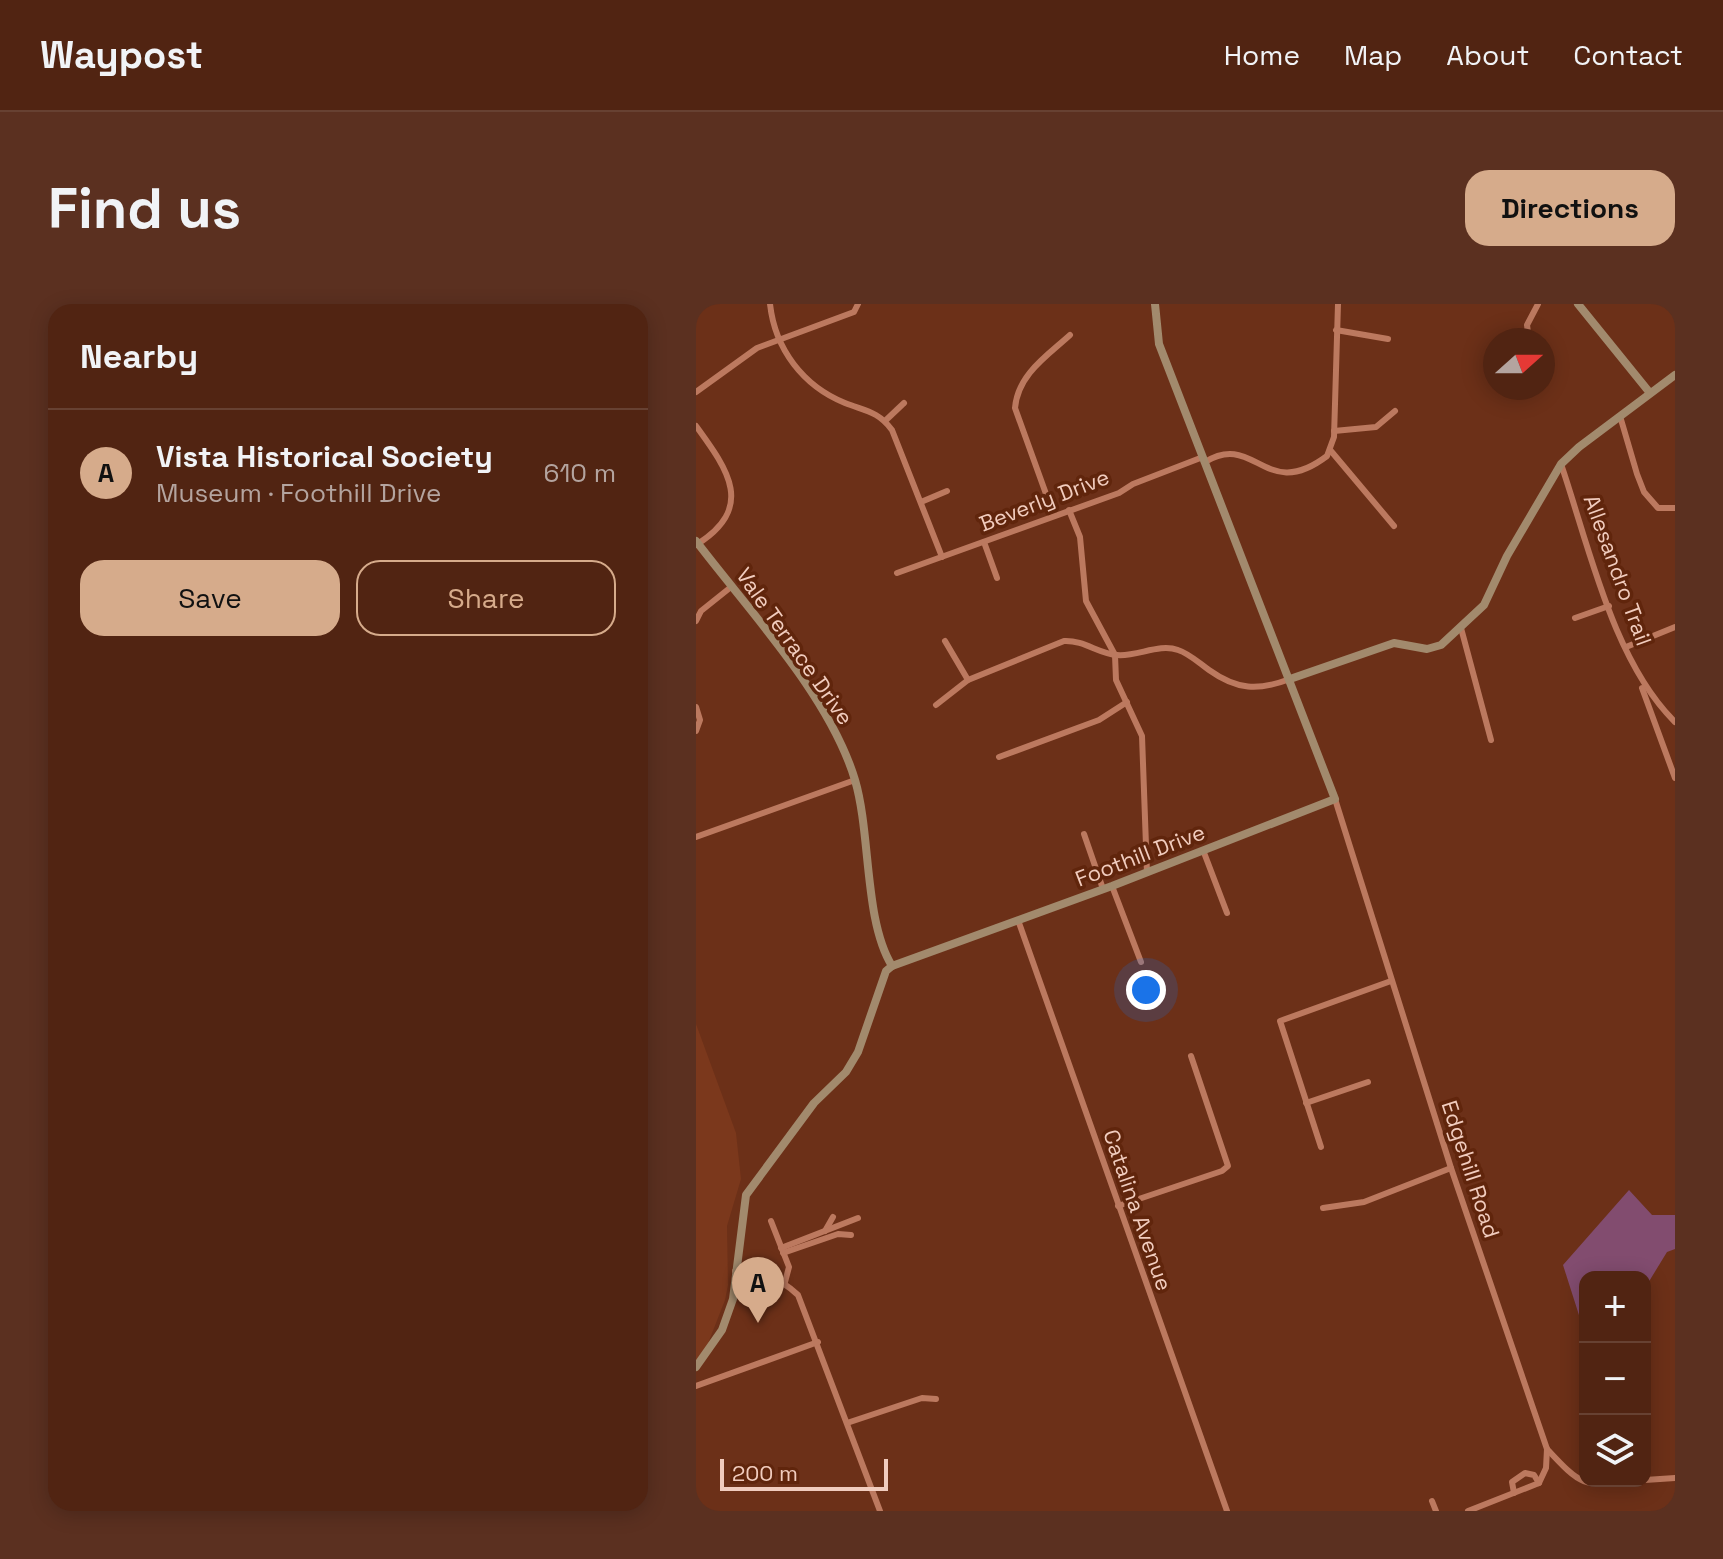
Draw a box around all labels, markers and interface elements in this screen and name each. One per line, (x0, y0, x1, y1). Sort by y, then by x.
text: Waypost (40, 31, 203, 79)
text: Home (1224, 37, 1300, 73)
text: Map (1344, 37, 1402, 73)
text: About (1446, 37, 1529, 73)
text: Contact (1573, 37, 1683, 73)
button: Directions (1465, 170, 1675, 246)
text: Find us (48, 173, 241, 244)
north arrow (1483, 328, 1555, 400)
text: Nearby (80, 335, 198, 378)
text: Vista Historical Society (156, 437, 493, 476)
text: A (98, 456, 114, 490)
text: 610 m (544, 456, 616, 490)
street label: Beverly Drive (975, 462, 1113, 538)
text: Museum · Foothill Drive (156, 476, 441, 510)
street label: Allesandro Trail (1578, 491, 1658, 649)
button: Save (80, 560, 340, 636)
button: Share (356, 560, 616, 636)
street label: Vale Terrace Drive (730, 562, 860, 730)
street label: Foothill Drive (1071, 817, 1209, 893)
your location (1126, 970, 1166, 1010)
street label: Edgehill Road (1436, 1097, 1506, 1241)
street label: Catalina Avenue (1097, 1126, 1179, 1294)
pin: A (732, 1257, 784, 1323)
map controls (1579, 1271, 1651, 1487)
button: + (1579, 1271, 1651, 1343)
button: − (1579, 1343, 1651, 1415)
button: layers (1579, 1415, 1651, 1487)
scale bar (720, 1455, 888, 1491)
text: 200 m (732, 1459, 798, 1487)

